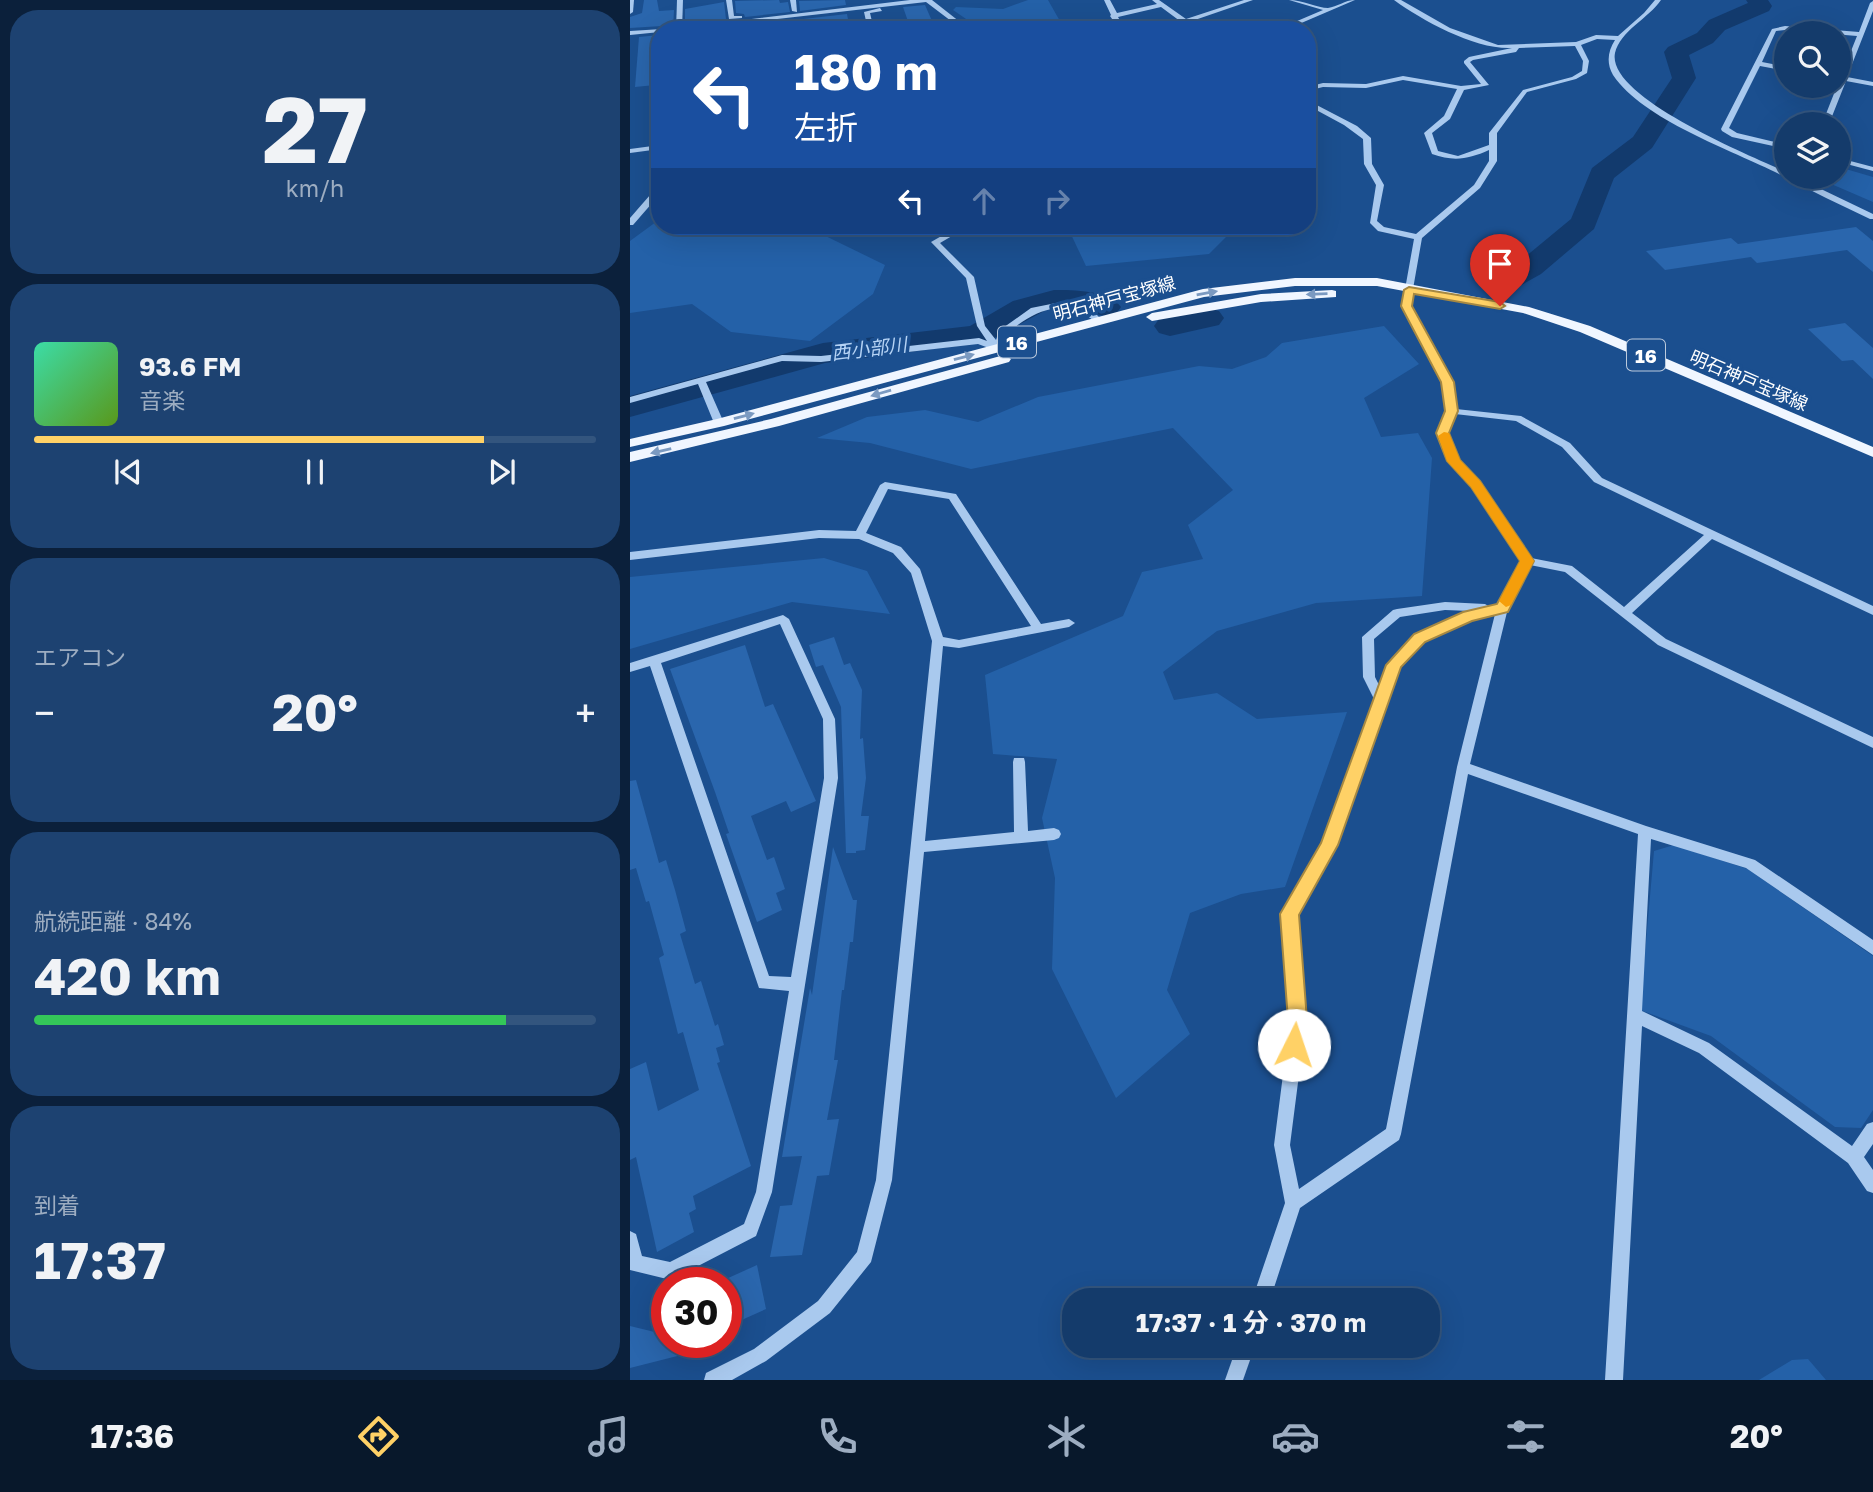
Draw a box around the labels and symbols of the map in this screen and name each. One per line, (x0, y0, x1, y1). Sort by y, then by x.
pin (1470, 234, 1530, 306)
street label: 明石神戸宝塚線 (1050, 271, 1178, 325)
one-way arrow (1196, 287, 1218, 298)
one-way arrow (1305, 289, 1327, 300)
road number: 16 (998, 326, 1036, 358)
water label: 西小部川 (830, 332, 910, 364)
road number: 16 (1627, 340, 1665, 370)
street label: 明石神戸宝塚線 (1687, 345, 1811, 415)
one-way arrow (953, 351, 975, 362)
one-way arrow (870, 389, 891, 399)
one-way arrow (733, 410, 755, 421)
one-way arrow (650, 446, 672, 457)
position arrow (1257, 1008, 1331, 1082)
speed limit sign: 30 (651, 1267, 742, 1358)

